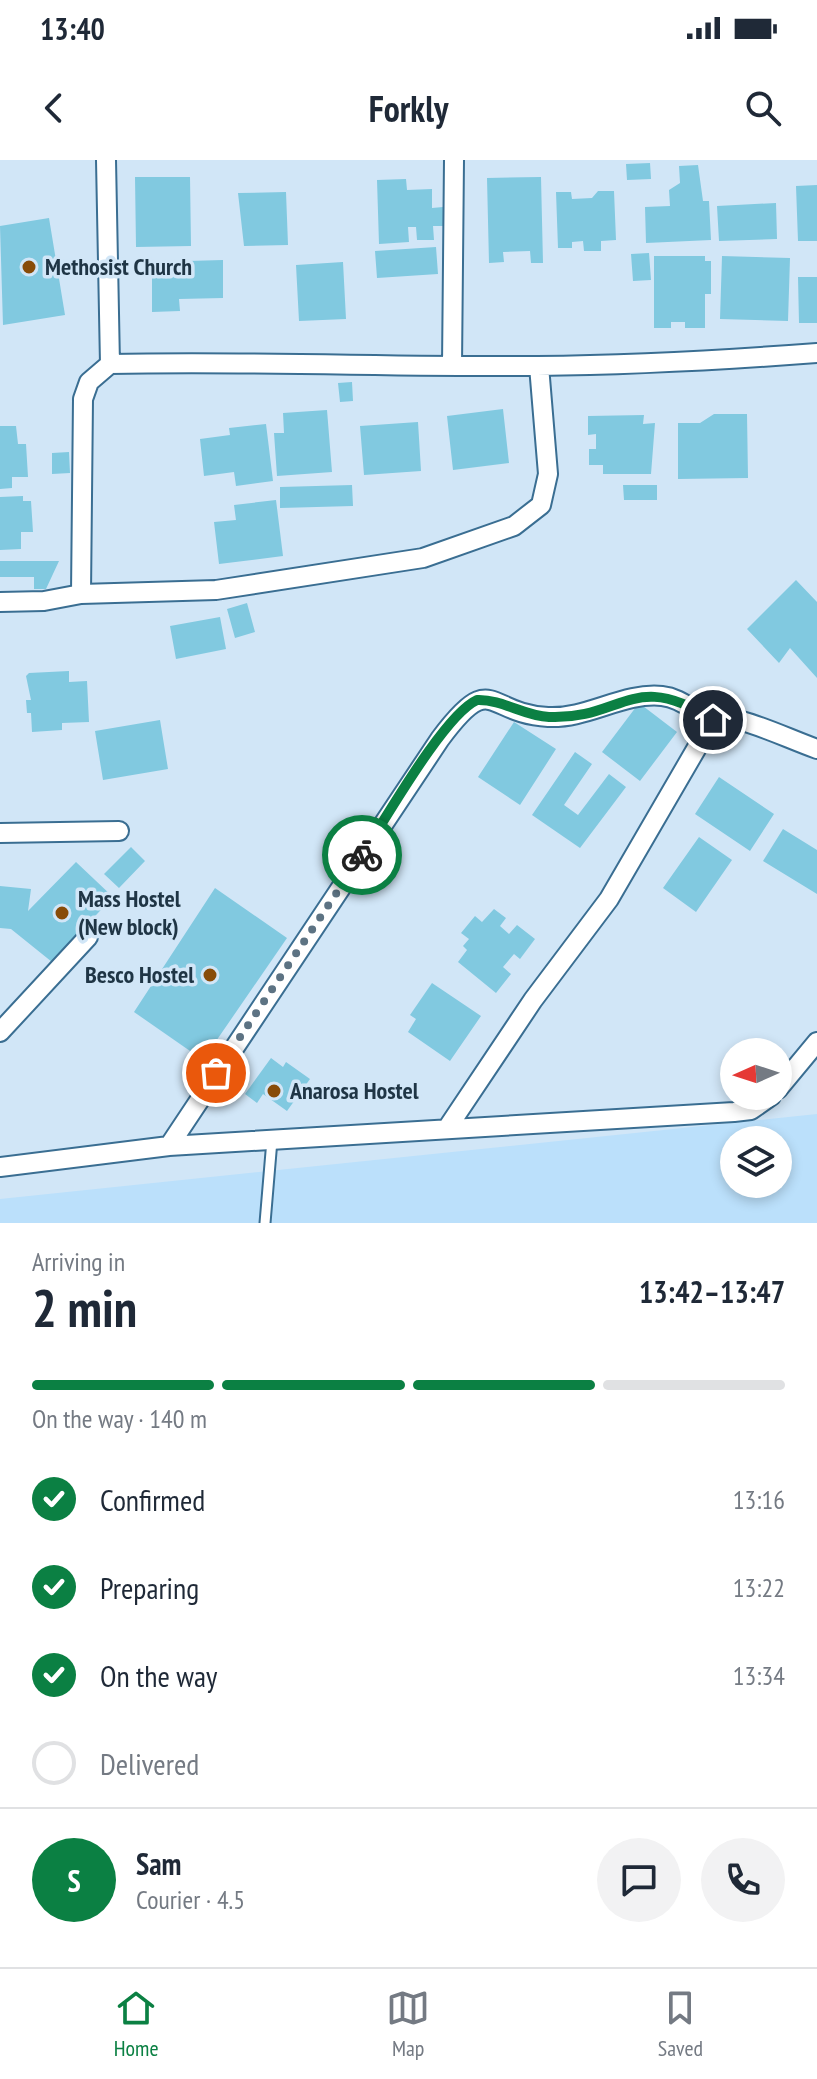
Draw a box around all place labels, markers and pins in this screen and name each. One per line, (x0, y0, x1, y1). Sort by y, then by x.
place label: Methosist Church (45, 251, 192, 282)
marker: Methosist Church (20, 258, 38, 276)
pin (679, 686, 747, 754)
place label: Mass Hostel (New block) (78, 883, 181, 942)
marker: Mass Hostel (New block) (53, 904, 71, 922)
place label: Besco Hostel (85, 959, 194, 990)
marker: Besco Hostel (201, 966, 219, 984)
pin (182, 1039, 250, 1107)
place label: Anarosa Hostel (289, 1075, 419, 1106)
marker: Anarosa Hostel (265, 1082, 283, 1100)

